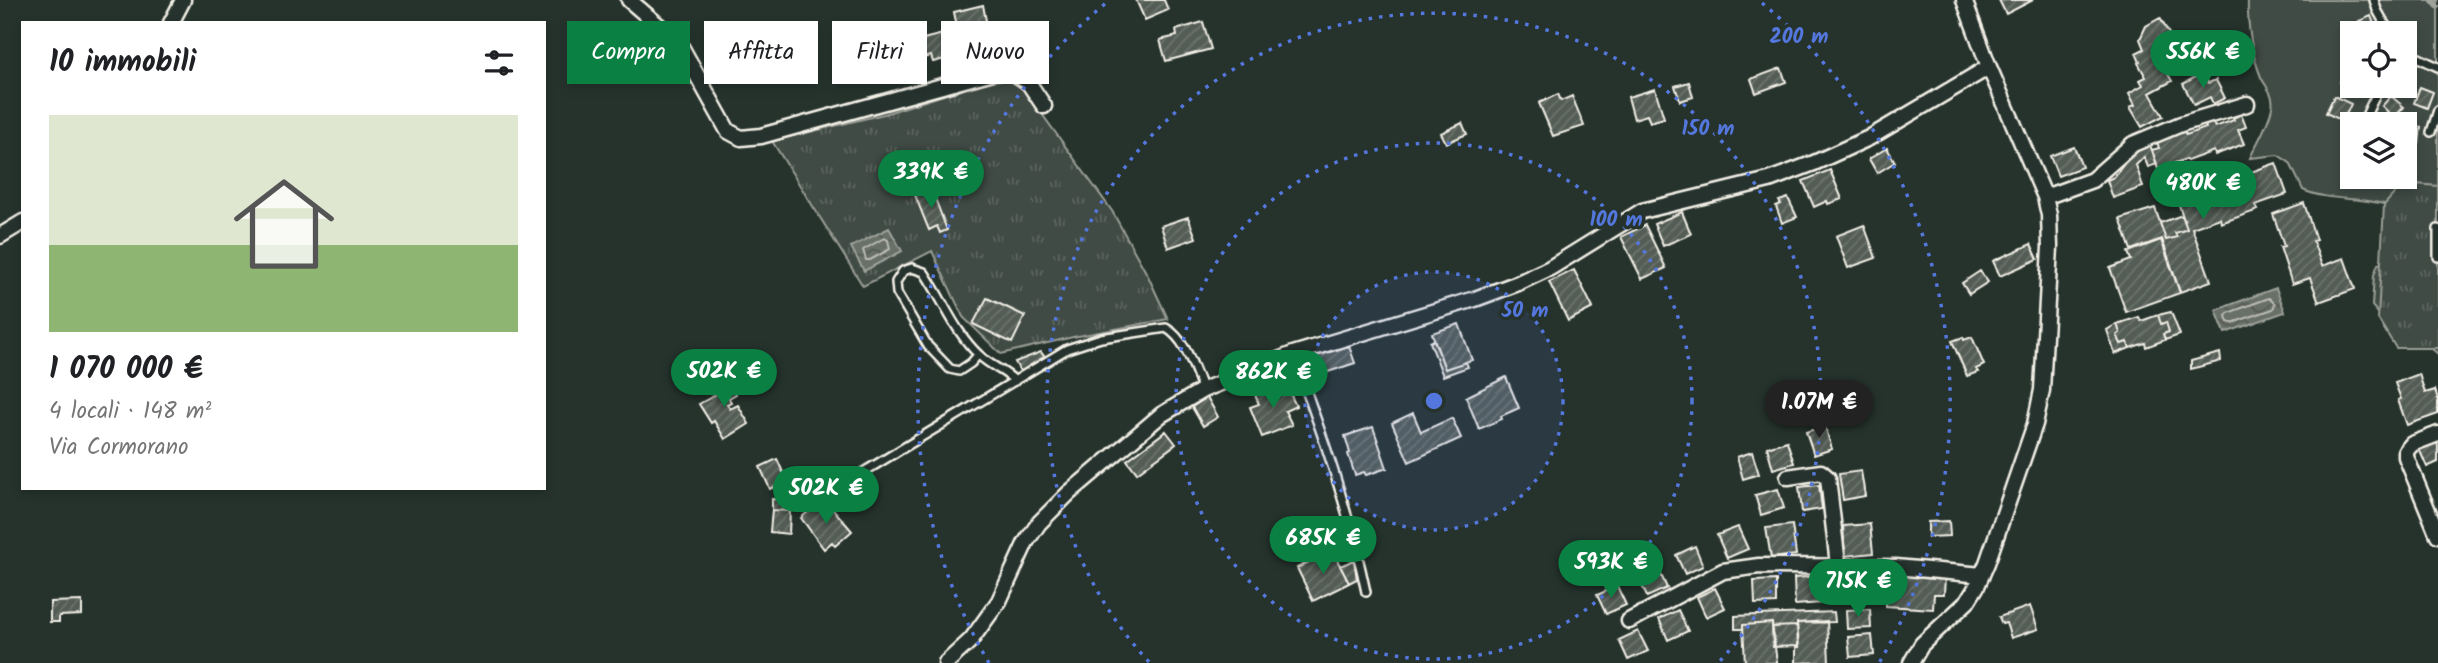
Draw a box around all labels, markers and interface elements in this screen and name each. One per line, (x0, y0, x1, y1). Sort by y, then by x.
chip: Compra (567, 21, 690, 84)
chip: Affitta (704, 21, 818, 84)
chip: Filtri (832, 21, 927, 84)
chip: Nuovo (941, 21, 1049, 84)
text: 200 m (1769, 21, 1829, 54)
map controls (2340, 21, 2417, 189)
button: locate (2340, 21, 2417, 98)
pin: 556K € (2146, 31, 2260, 90)
text: 556K € (2166, 35, 2240, 71)
text: 10 immobili (49, 39, 196, 87)
icon: filters (480, 44, 518, 82)
button: layers (2340, 112, 2417, 189)
text: 150 m (1681, 113, 1735, 146)
pin: 339K € (874, 150, 988, 210)
text: 339K € (894, 155, 968, 191)
icon: home (221, 161, 347, 287)
pin: 480K € (2146, 162, 2260, 221)
text: 480K € (2165, 166, 2241, 202)
text: 100 m (1589, 204, 1643, 237)
text: 50 m (1501, 295, 1548, 328)
text: 1 070 000 € (49, 346, 203, 394)
pin: 502K € (667, 350, 781, 409)
pin: 862K € (1216, 350, 1330, 410)
text: 502K € (687, 354, 761, 390)
text: 862K € (1235, 355, 1311, 391)
pin: 1.07M € (1754, 380, 1884, 440)
text: 1.07M € (1781, 385, 1857, 421)
centre of rings (1422, 389, 1446, 413)
text: 4 locali · 148 m² (49, 394, 211, 430)
text: Via Cormorano (49, 430, 188, 466)
pin: 502K € (769, 466, 883, 526)
text: 502K € (789, 471, 863, 507)
pin: 685K € (1266, 516, 1380, 576)
text: 685K € (1286, 521, 1360, 557)
pin: 593K € (1554, 540, 1668, 600)
text: 593K € (1574, 545, 1648, 581)
pin: 715K € (1801, 560, 1915, 619)
text: 715K € (1825, 564, 1891, 600)

